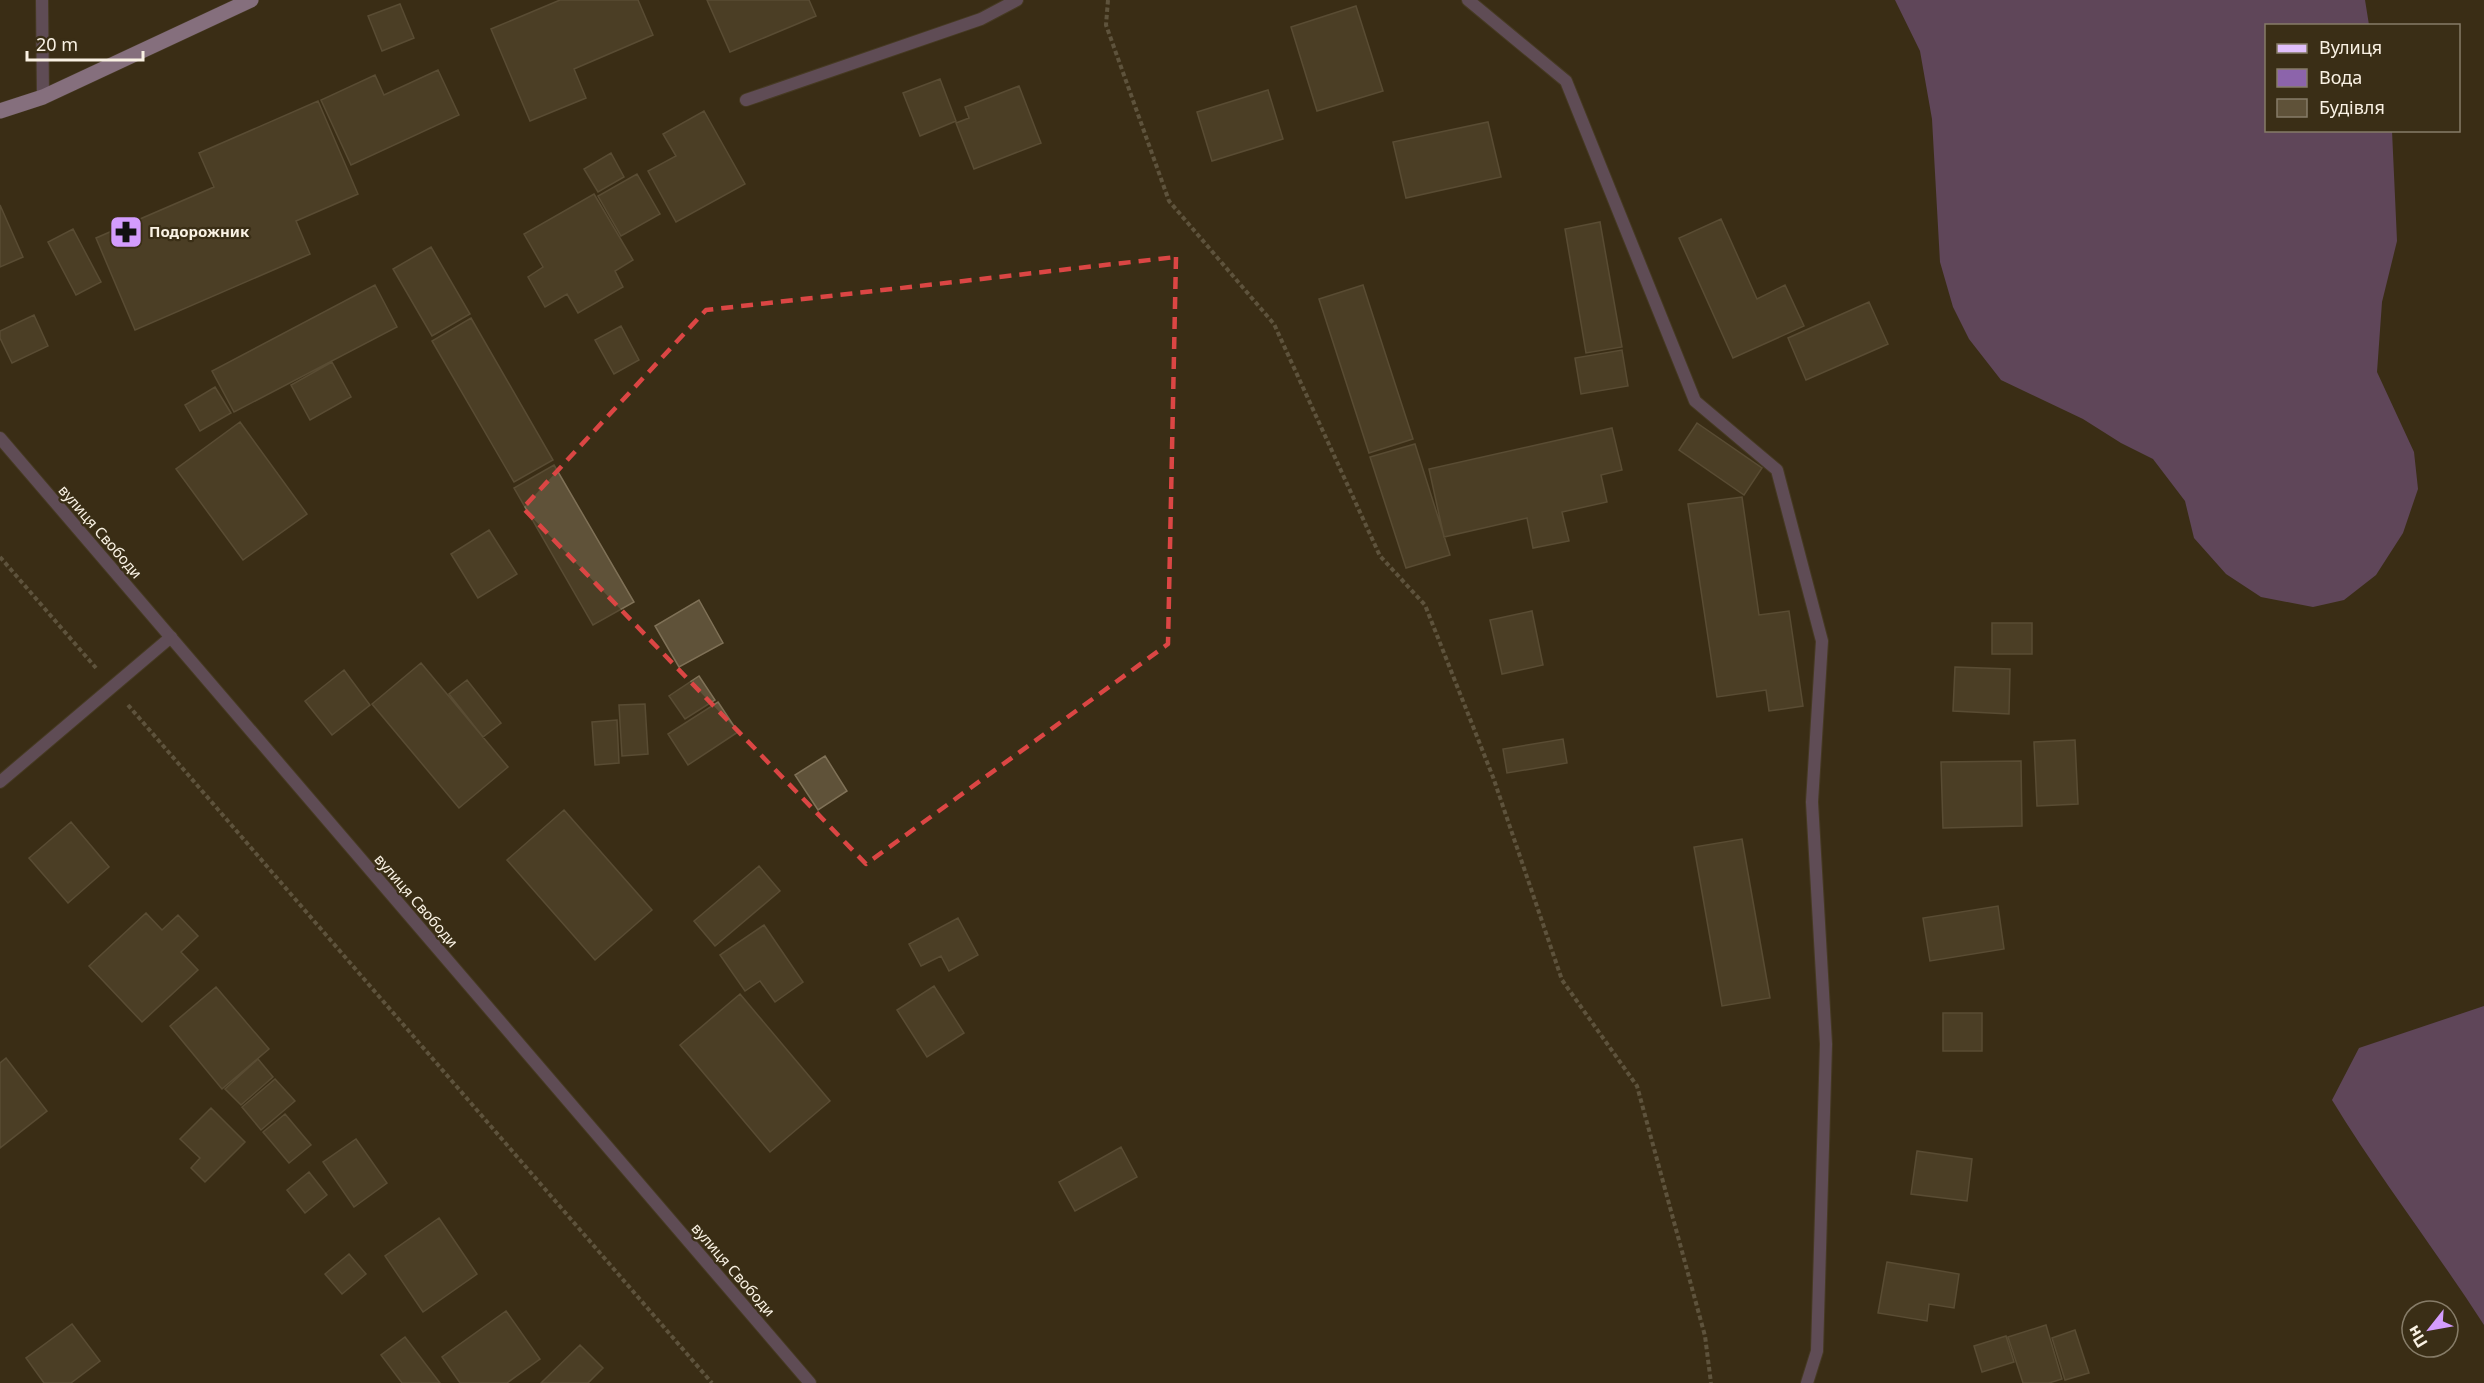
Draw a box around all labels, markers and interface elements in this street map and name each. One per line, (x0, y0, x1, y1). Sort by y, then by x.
scale bar (27, 24, 142, 62)
legend (2265, 24, 2460, 132)
text: 20 m (36, 32, 78, 56)
text: Вулиця (2319, 35, 2382, 59)
text: Вода (2319, 65, 2362, 89)
text: Будівля (2319, 95, 2385, 119)
pharmacy icon: Подорожник (108, 214, 144, 250)
place label: Подорожник (149, 221, 250, 241)
street label: вулиця Свободи (54, 480, 147, 582)
street label: вулиця Свободи (370, 849, 463, 951)
street label: вулиця Свободи (687, 1218, 780, 1320)
north arrow (2400, 1299, 2460, 1359)
text: Пн (2402, 1321, 2432, 1352)

